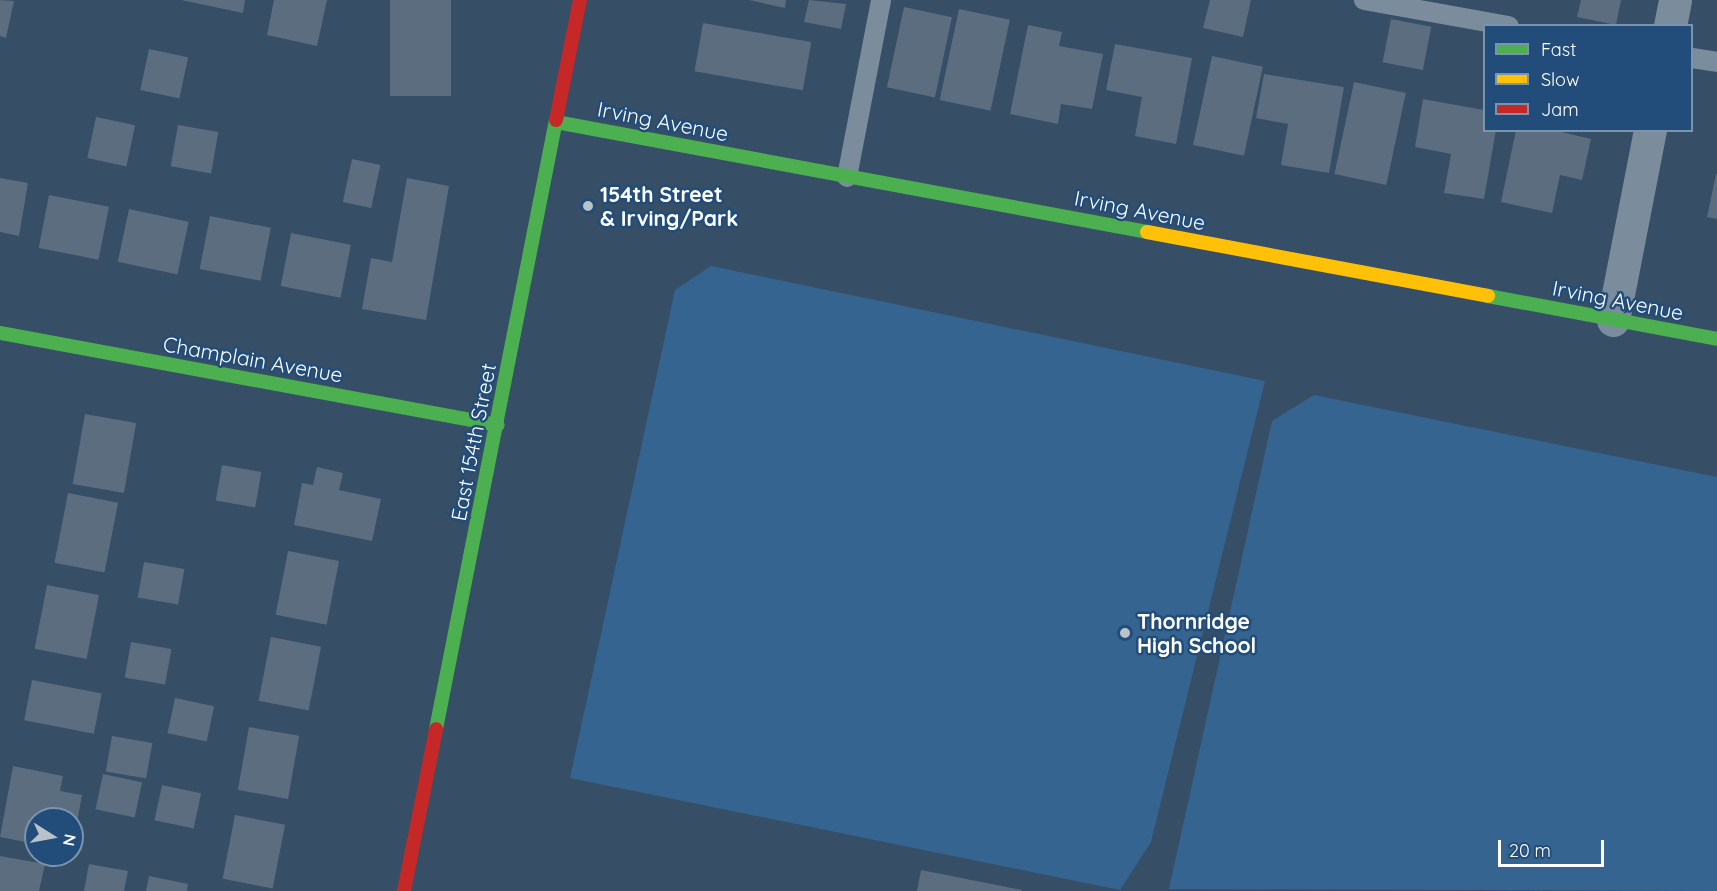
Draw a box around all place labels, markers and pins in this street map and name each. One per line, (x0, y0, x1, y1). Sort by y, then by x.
place label: 154th Street & Irving/Park (600, 181, 738, 231)
marker: 154th Street & Irving/Park (581, 199, 595, 213)
place label: Thornridge High School (1137, 608, 1256, 658)
marker: Thornridge High School (1118, 626, 1132, 640)

